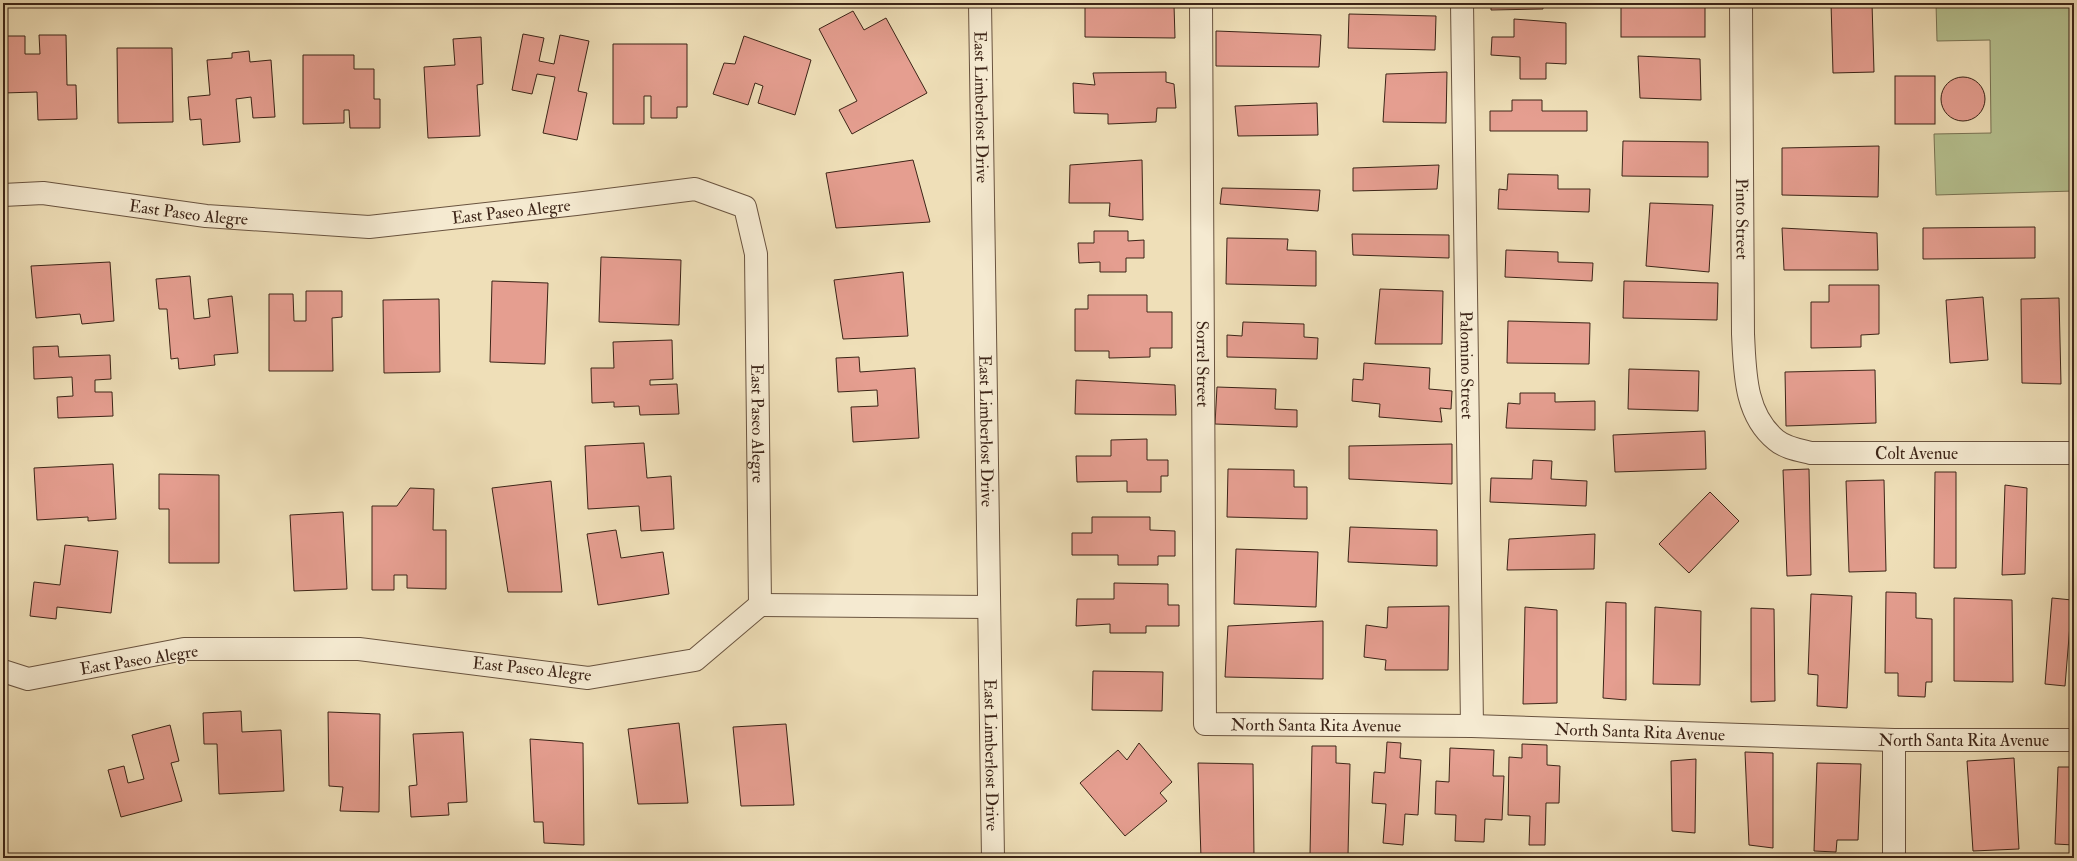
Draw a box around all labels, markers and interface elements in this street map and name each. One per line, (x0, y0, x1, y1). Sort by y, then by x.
street label: East Limberlost Drive (970, 31, 993, 183)
street label: Pinto Street (1732, 178, 1753, 260)
street label: East Paseo Alegre (451, 194, 572, 228)
street label: East Paseo Alegre (128, 195, 249, 229)
street label: Palomino Street (1456, 311, 1478, 420)
street label: Sorrel Street (1192, 321, 1214, 408)
street label: East Limberlost Drive (975, 355, 998, 507)
street label: East Paseo Alegre (747, 364, 769, 483)
street label: Colt Avenue (1875, 443, 1958, 464)
street label: East Paseo Alegre (78, 640, 200, 680)
street label: East Paseo Alegre (472, 652, 592, 686)
street label: East Limberlost Drive (980, 679, 1003, 831)
street label: North Santa Rita Avenue (1231, 714, 1401, 736)
street label: North Santa Rita Avenue (1554, 718, 1725, 745)
street label: North Santa Rita Avenue (1878, 729, 2049, 751)

